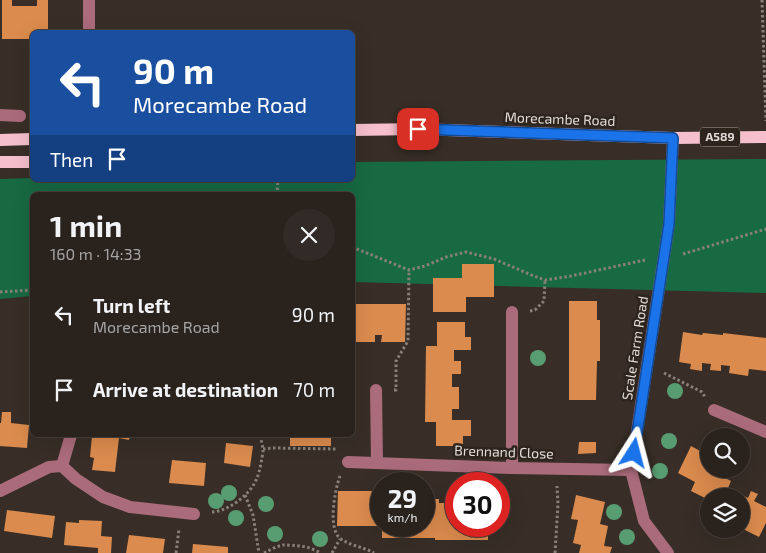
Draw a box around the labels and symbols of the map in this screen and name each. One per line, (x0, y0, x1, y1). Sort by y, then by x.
pin (397, 108, 439, 150)
street label: Morecambe Road (504, 108, 616, 129)
road number: A589 (700, 128, 740, 146)
street label: Scale Farm Road (618, 295, 651, 401)
position arrow (607, 426, 659, 478)
street label: Brennand Close (454, 441, 554, 462)
speed limit sign: 30 (445, 472, 510, 537)

